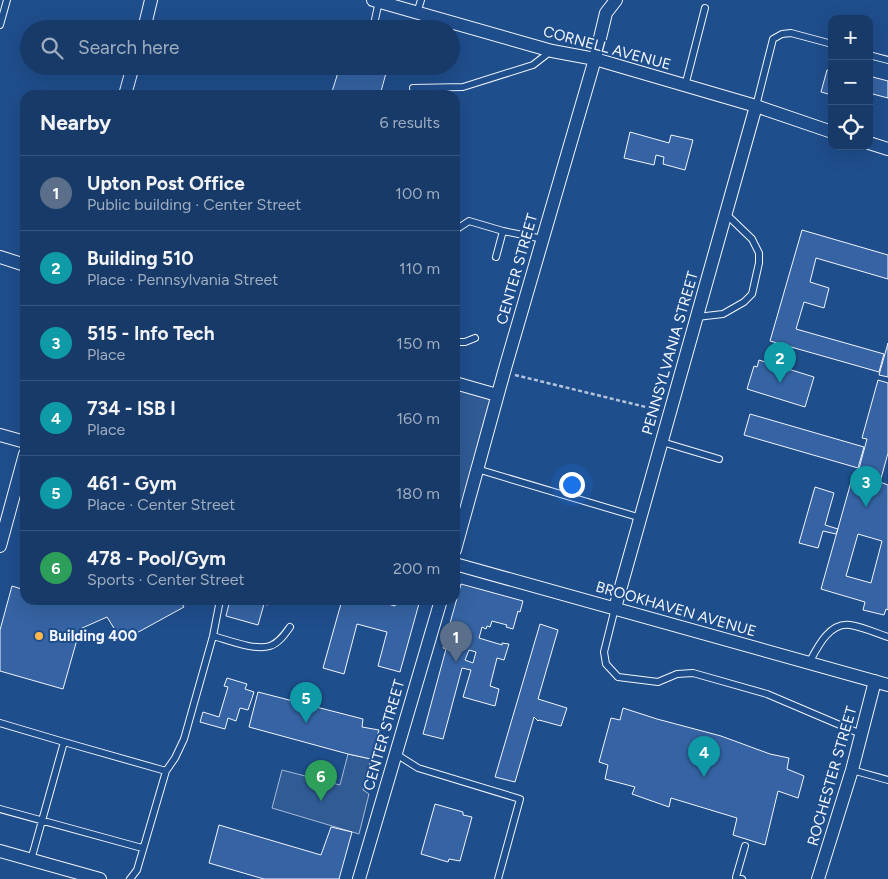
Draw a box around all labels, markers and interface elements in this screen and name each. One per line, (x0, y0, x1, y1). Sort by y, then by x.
map controls (828, 15, 873, 150)
button: + (828, 15, 873, 60)
search box (20, 20, 460, 75)
street label: CORNELL AVENUE (541, 22, 673, 74)
icon: search (38, 34, 66, 62)
text: Search here (78, 36, 180, 59)
button: − (828, 60, 873, 105)
button: locate (828, 105, 873, 150)
text: Nearby (40, 110, 111, 135)
text: 6 results (379, 113, 440, 132)
text: Upton Post Office (87, 172, 245, 195)
text: 1 (53, 184, 59, 203)
text: 100 m (395, 184, 440, 203)
text: Public building · Center Street (87, 195, 301, 214)
street label: CENTER STREET (493, 211, 542, 327)
text: Building 510 (87, 247, 193, 270)
text: 2 (51, 259, 61, 278)
text: 110 m (399, 259, 440, 278)
street label: PENNSYLVANIA STREET (638, 269, 702, 437)
text: Place · Pennsylvania Street (87, 270, 278, 289)
text: 515 - Info Tech (87, 322, 215, 345)
text: 3 (52, 334, 60, 353)
text: 150 m (396, 334, 440, 353)
pin: 2 (764, 342, 796, 383)
text: Place (87, 345, 125, 364)
text: 734 - ISB I (87, 397, 176, 420)
text: 4 (51, 409, 61, 428)
text: 160 m (397, 409, 440, 428)
text: Place (87, 420, 125, 439)
pin: 3 (850, 466, 882, 507)
text: 461 - Gym (87, 472, 177, 495)
your location (559, 472, 585, 498)
text: 5 (51, 484, 61, 503)
text: 180 m (396, 484, 440, 503)
text: Place · Center Street (87, 495, 235, 514)
text: 478 - Pool/Gym (87, 547, 226, 570)
text: 6 (51, 559, 61, 578)
text: 200 m (393, 559, 440, 578)
text: Sports · Center Street (87, 570, 245, 589)
street label: BROOKHAVEN AVENUE (594, 577, 758, 641)
pin: 1 (440, 621, 472, 662)
place label: Building 400 (49, 627, 137, 645)
marker: Building 400 (33, 630, 45, 642)
street label: CENTER STREET (360, 677, 409, 793)
pin: 5 (290, 682, 322, 723)
street label: ROCHESTER STREET (803, 703, 861, 848)
pin: 4 (688, 736, 720, 777)
pin: 6 (305, 760, 337, 801)

